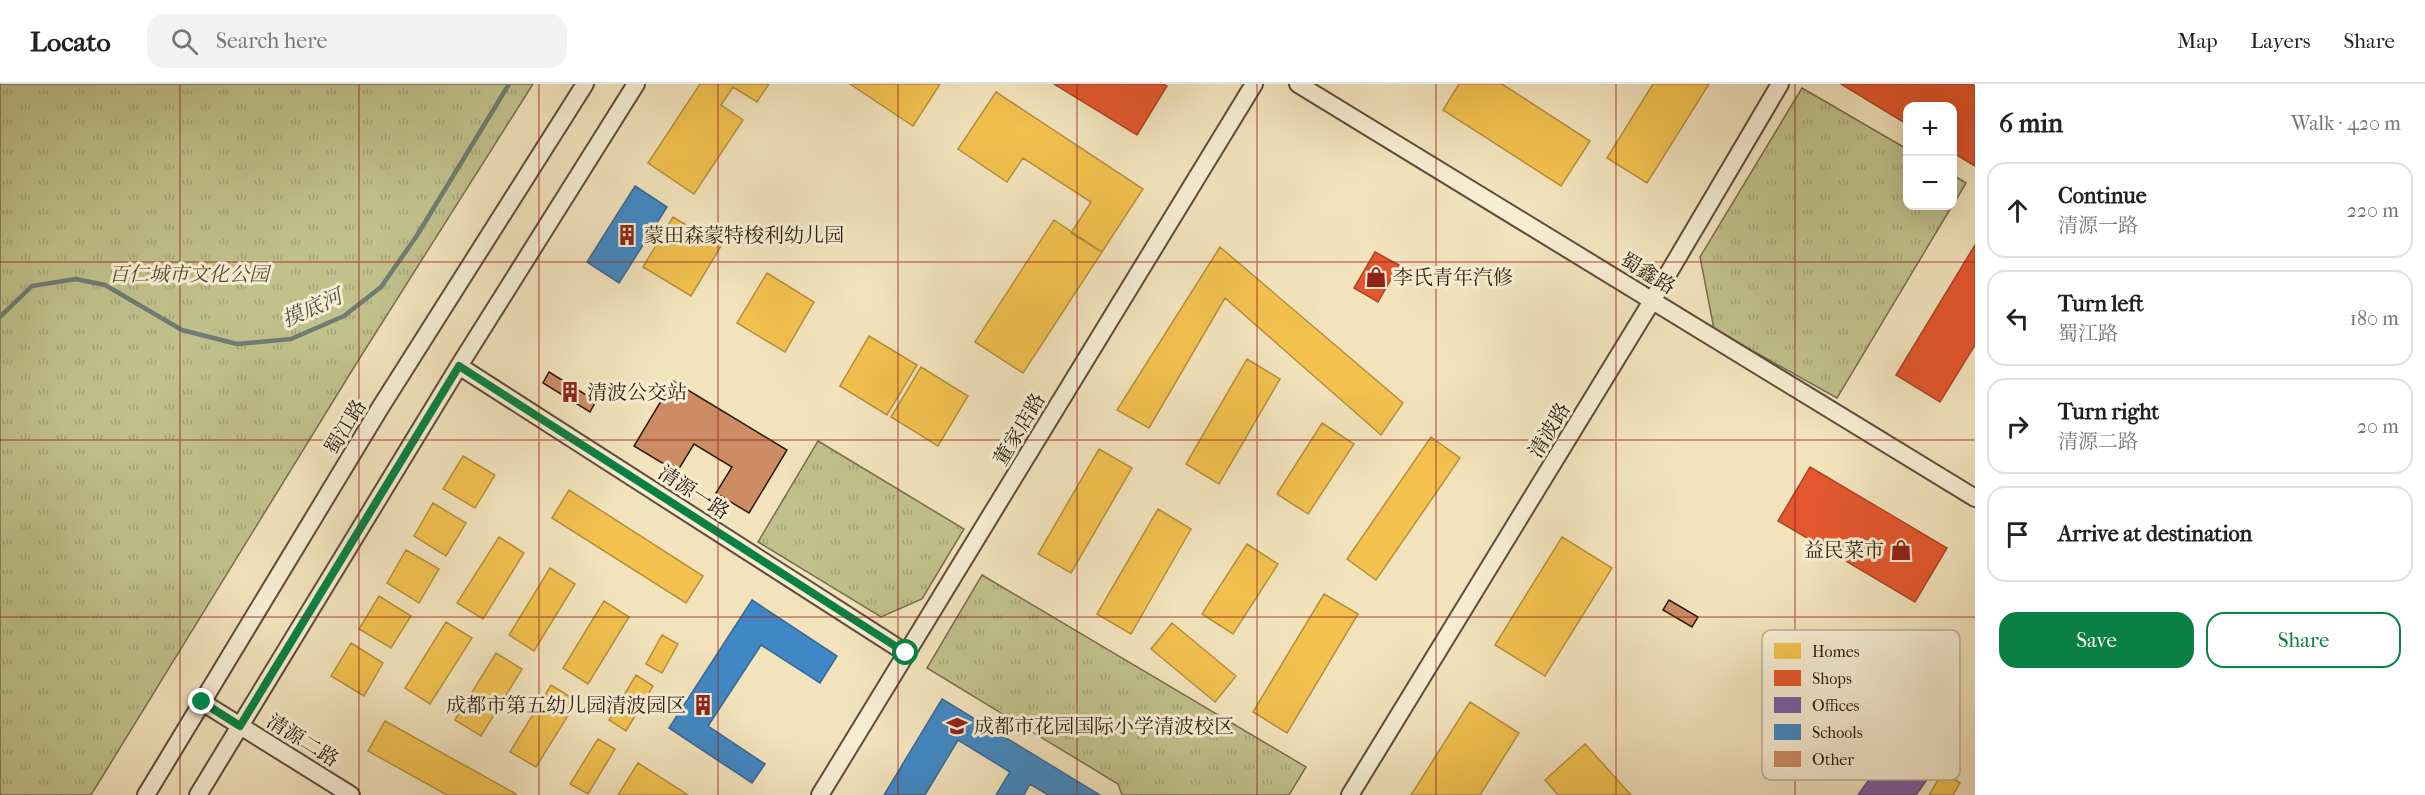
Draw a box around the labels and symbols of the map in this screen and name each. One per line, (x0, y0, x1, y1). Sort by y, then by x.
building icon: 蒙田森蒙特梭利幼儿园 (615, 223, 639, 247)
place label: 蒙田森蒙特梭利幼儿园 (644, 224, 844, 247)
street label: 蜀鑫路 (1616, 248, 1679, 299)
park label: 百仁城市文化公园 (109, 263, 272, 286)
shop icon: 李氏青年汽修 (1364, 265, 1388, 289)
place label: 李氏青年汽修 (1393, 266, 1513, 289)
water label: 摸底河 (278, 283, 349, 332)
building icon: 清波公交站 (558, 380, 582, 404)
place label: 清波公交站 (587, 381, 687, 404)
street label: 董家店路 (989, 389, 1050, 469)
street label: 蜀江路 (320, 396, 371, 459)
street label: 清波路 (1524, 399, 1575, 462)
street label: 清源一路 (654, 461, 734, 524)
shop icon: 益民菜市 (1889, 538, 1913, 562)
place label: 益民菜市 (1804, 539, 1884, 562)
legend (1762, 630, 1960, 780)
route start (892, 639, 918, 665)
text: Homes (1812, 642, 1860, 661)
text: Shops (1812, 669, 1852, 688)
route end (188, 688, 214, 714)
building icon: 成都市第五幼儿园清波园区 (691, 693, 715, 717)
place label: 成都市第五幼儿园清波园区 (446, 694, 686, 717)
text: Offices (1812, 696, 1860, 715)
street label: 清源二路 (263, 709, 343, 771)
school or university icon: 成都市花园国际小学清波校区 (945, 714, 969, 738)
place label: 成都市花园国际小学清波校区 (974, 715, 1234, 738)
text: Schools (1812, 723, 1863, 742)
text: Other (1812, 750, 1854, 769)

